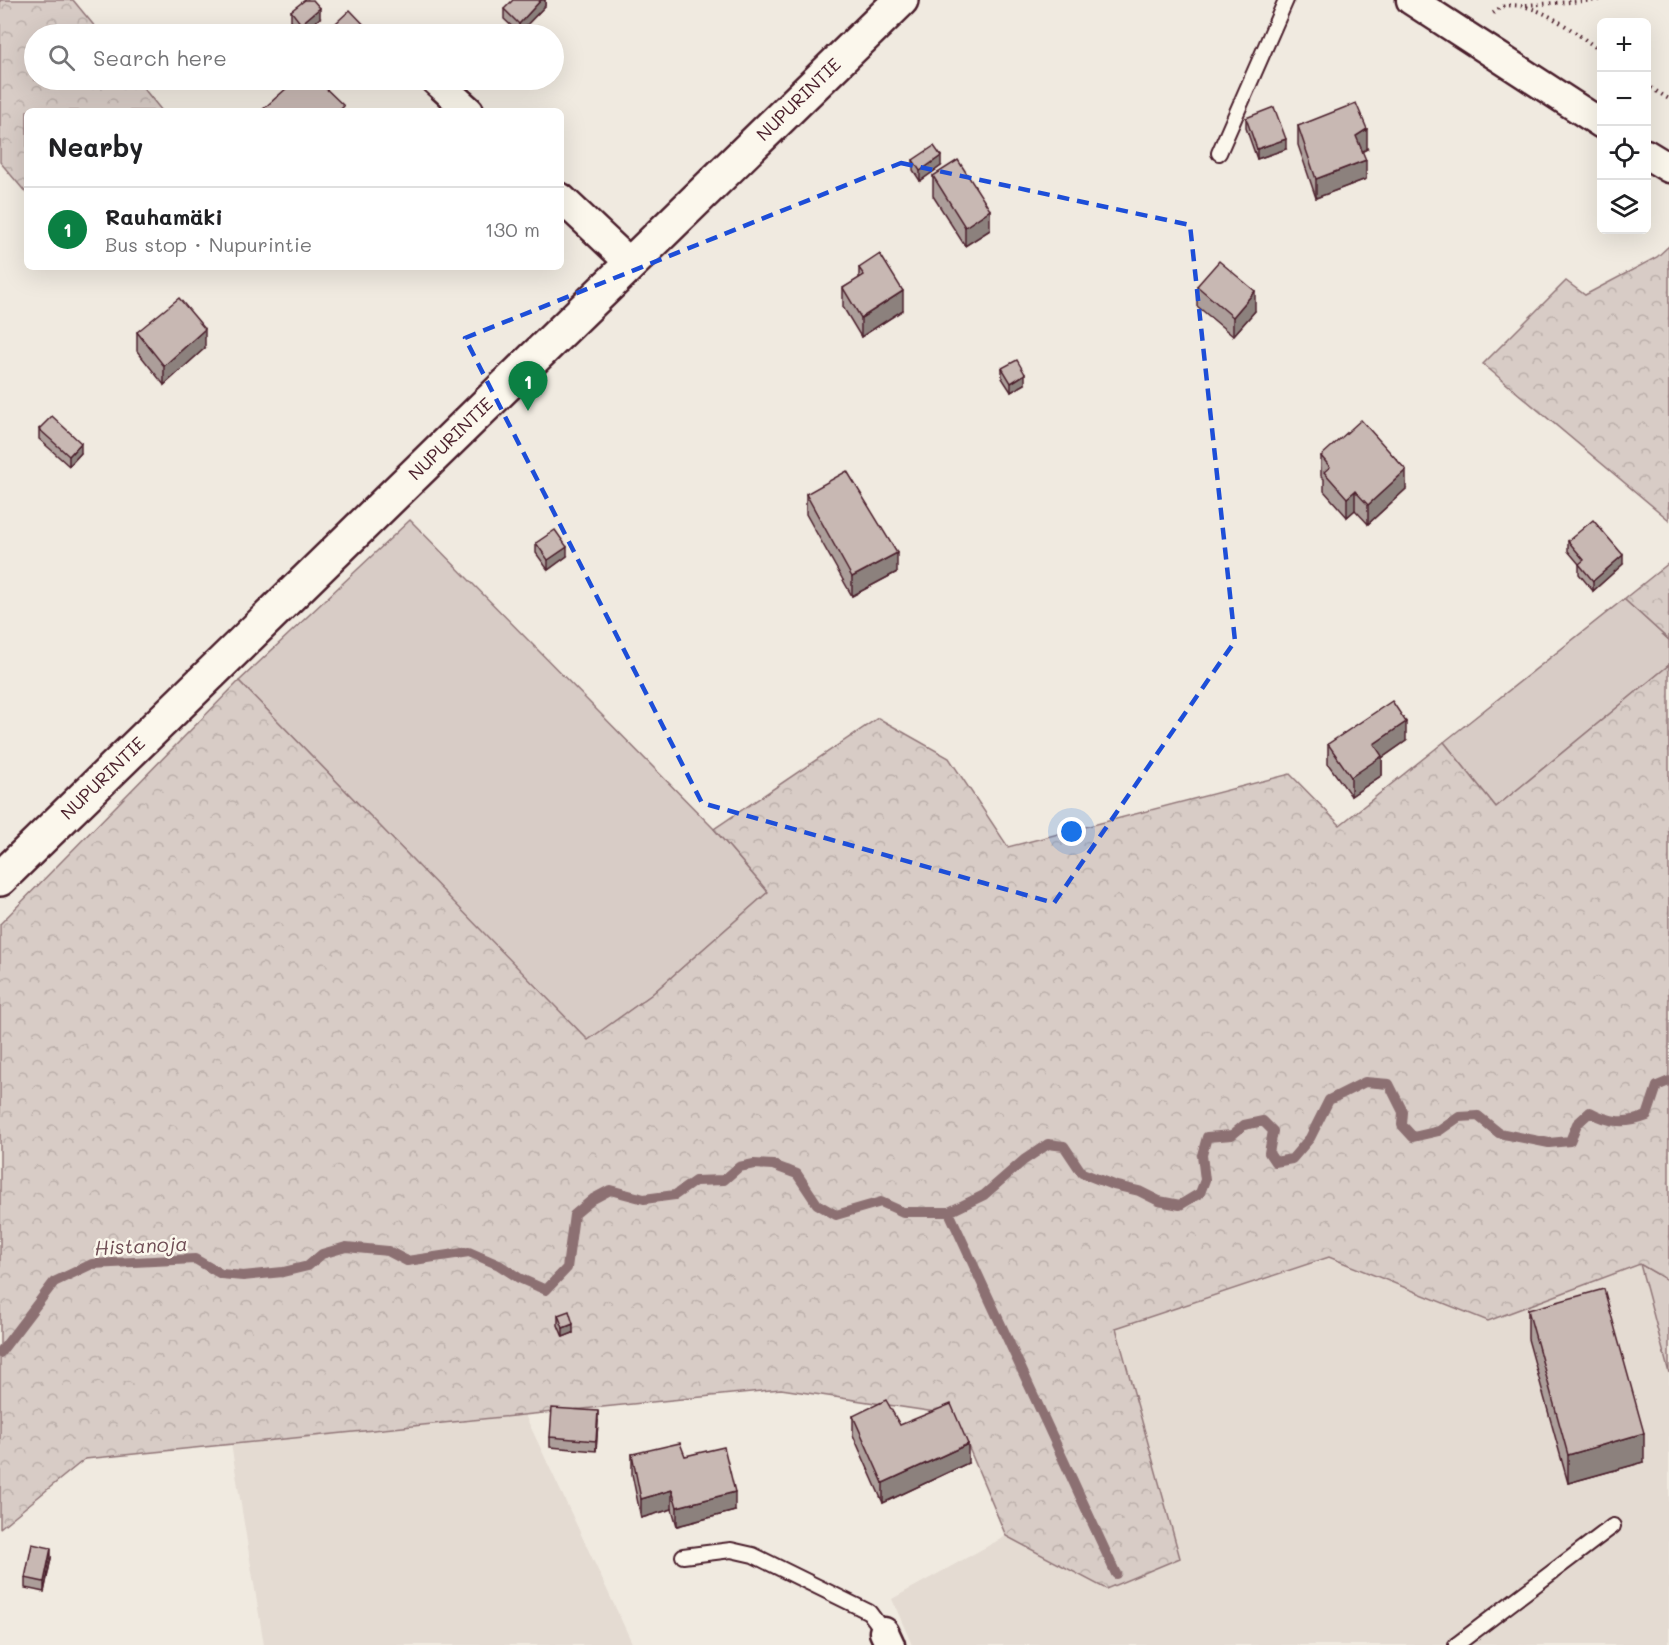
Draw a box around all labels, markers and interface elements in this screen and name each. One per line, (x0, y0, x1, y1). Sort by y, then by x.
map controls (1597, 18, 1651, 234)
button: + (1597, 18, 1651, 72)
search box (24, 24, 564, 90)
icon: search (45, 41, 78, 74)
text: Search here (93, 43, 227, 72)
street label: NUPURINTIE (751, 52, 846, 146)
button: − (1597, 72, 1651, 126)
button: locate (1597, 126, 1651, 180)
text: Nearby (48, 130, 143, 164)
button: layers (1597, 180, 1651, 234)
text: Rauhamäki (105, 202, 223, 231)
text: 1 (63, 216, 72, 242)
text: 130 m (485, 216, 540, 242)
text: Bus stop · Nupurintie (105, 231, 312, 257)
pin: 1 (508, 362, 548, 411)
street label: NUPURINTIE (403, 392, 498, 485)
street label: NUPURINTIE (55, 731, 150, 824)
your location (1057, 817, 1086, 846)
water label: Histanoja (94, 1230, 188, 1260)

